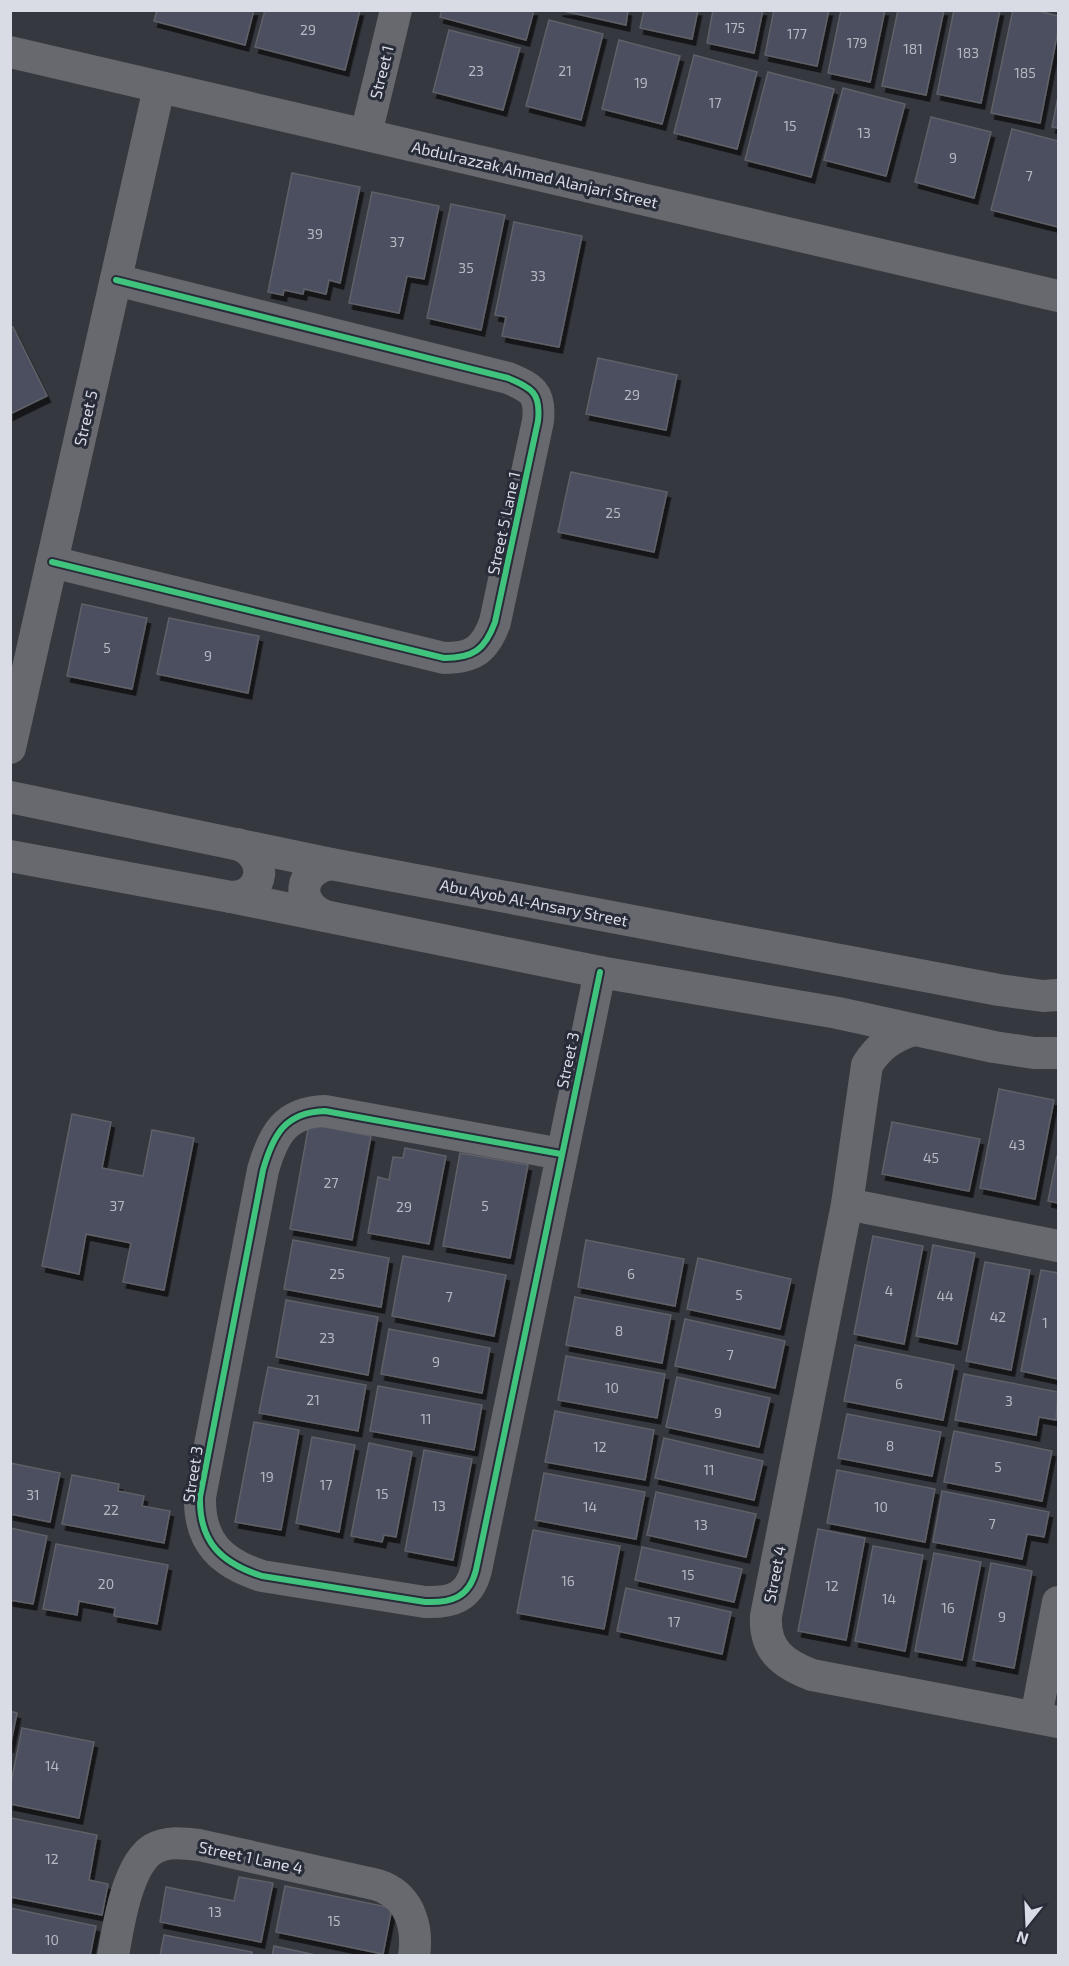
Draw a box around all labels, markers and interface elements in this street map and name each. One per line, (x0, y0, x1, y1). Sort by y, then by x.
house number: 175 (725, 19, 745, 36)
house number: 29 (300, 21, 316, 38)
house number: 177 (787, 25, 807, 42)
house number: 179 (847, 34, 867, 51)
house number: 181 (903, 40, 923, 57)
street label: Street 1 (365, 43, 397, 101)
house number: 183 (957, 44, 979, 61)
house number: 23 (468, 62, 484, 79)
house number: 21 (558, 62, 572, 79)
house number: 185 (1014, 64, 1036, 81)
house number: 19 (634, 74, 648, 91)
house number: 17 (709, 94, 721, 111)
house number: 15 (783, 117, 797, 134)
house number: 13 (857, 124, 871, 141)
street label: Abdulrazzak Ahmad Alanjari Street (410, 136, 660, 213)
house number: 9 (949, 149, 957, 166)
house number: 7 (1025, 167, 1033, 184)
house number: 39 (307, 225, 323, 242)
house number: 37 (390, 233, 404, 250)
house number: 35 (458, 259, 474, 276)
house number: 33 (530, 267, 546, 284)
house number: 29 (624, 386, 640, 403)
street label: Street 5 (69, 388, 101, 448)
street label: Street 5 Lane 1 (483, 470, 523, 576)
house number: 25 (605, 504, 621, 521)
house number: 5 (103, 639, 111, 656)
house number: 9 (204, 647, 212, 664)
street label: Abu Ayob Al-Ansary Street (438, 874, 630, 930)
street label: Street 3 (552, 1030, 582, 1090)
house number: 43 (1009, 1136, 1025, 1153)
house number: 45 (923, 1149, 939, 1166)
house number: 27 (323, 1174, 339, 1191)
house number: 37 (110, 1197, 124, 1214)
house number: 5 (481, 1197, 489, 1214)
house number: 29 (396, 1198, 412, 1215)
house number: 25 (329, 1265, 345, 1282)
house number: 6 (627, 1265, 635, 1282)
house number: 4 (885, 1282, 893, 1299)
house number: 5 (735, 1286, 743, 1303)
house number: 44 (936, 1287, 954, 1304)
house number: 7 (445, 1288, 453, 1305)
house number: 42 (990, 1308, 1006, 1325)
house number: 1 (1042, 1314, 1048, 1331)
house number: 8 (615, 1322, 623, 1339)
house number: 23 (319, 1329, 335, 1346)
house number: 7 (726, 1346, 734, 1363)
house number: 9 (432, 1353, 440, 1370)
house number: 6 (895, 1375, 903, 1392)
house number: 10 (605, 1379, 619, 1396)
house number: 21 (306, 1391, 320, 1408)
house number: 3 (1005, 1392, 1013, 1409)
house number: 9 (714, 1404, 722, 1421)
house number: 11 (420, 1410, 432, 1427)
house number: 8 (886, 1437, 894, 1454)
house number: 12 (593, 1438, 607, 1455)
street label: Street 3 (178, 1444, 206, 1504)
house number: 5 (994, 1458, 1002, 1475)
house number: 11 (703, 1461, 715, 1478)
house number: 19 (260, 1468, 274, 1485)
house number: 17 (320, 1476, 332, 1493)
house number: 15 (375, 1485, 389, 1502)
house number: 31 (26, 1486, 40, 1503)
house number: 13 (432, 1497, 446, 1514)
house number: 14 (583, 1498, 597, 1515)
house number: 10 (874, 1498, 888, 1515)
house number: 22 (103, 1501, 119, 1518)
house number: 7 (988, 1515, 996, 1532)
house number: 13 (694, 1516, 708, 1533)
street label: Street 4 (759, 1544, 789, 1604)
house number: 15 (681, 1566, 695, 1583)
house number: 16 (561, 1572, 575, 1589)
house number: 20 (98, 1575, 114, 1592)
house number: 12 (825, 1577, 839, 1594)
house number: 14 (882, 1590, 896, 1607)
house number: 16 (941, 1599, 955, 1616)
house number: 9 (998, 1608, 1006, 1625)
house number: 17 (668, 1613, 680, 1630)
house number: 14 (45, 1757, 59, 1774)
street label: Street 1 Lane 4 (197, 1837, 305, 1877)
house number: 12 (45, 1850, 59, 1867)
north arrow (997, 1894, 1057, 1954)
house number: 13 (208, 1903, 222, 1920)
house number: 15 (327, 1912, 341, 1929)
text: N (1014, 1928, 1031, 1950)
house number: 10 (45, 1931, 59, 1948)

